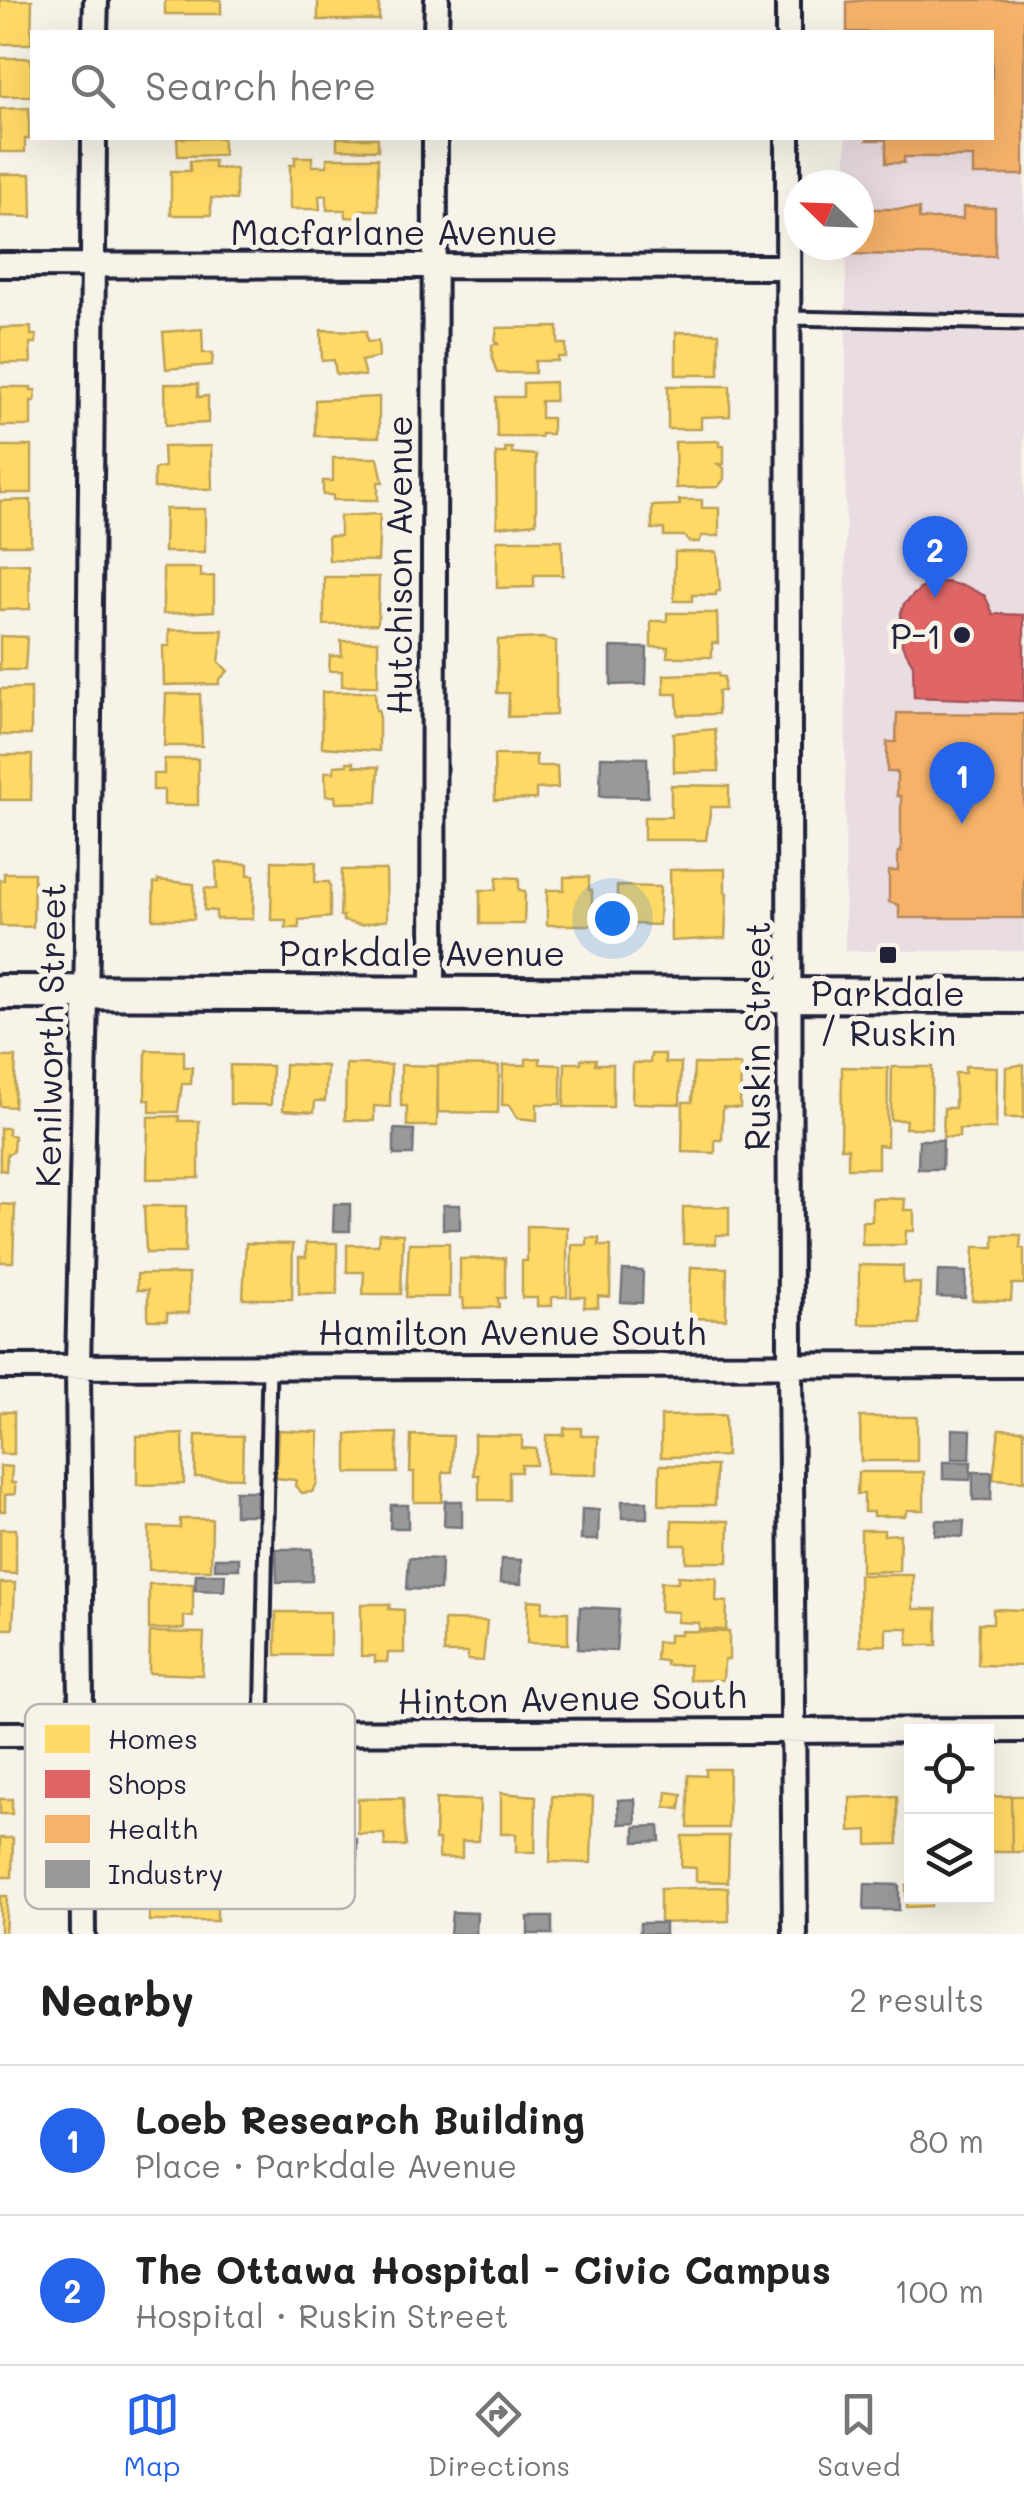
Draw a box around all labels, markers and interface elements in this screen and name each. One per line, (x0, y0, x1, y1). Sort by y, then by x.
search box (30, 30, 994, 140)
icon: search (65, 58, 120, 113)
text: Search here (145, 60, 376, 110)
north arrow (784, 170, 874, 260)
street label: Macfarlane Avenue (230, 208, 558, 254)
street label: Hutchison Avenue (375, 415, 421, 715)
pin: 2 (902, 516, 968, 598)
place label: P-1 (890, 612, 942, 658)
marker: P-1 (951, 624, 973, 646)
pin: 1 (930, 742, 994, 824)
street label: Kenilworth Street (23, 882, 75, 1188)
your location (587, 893, 638, 944)
street label: Ruskin Street (733, 921, 779, 1151)
street label: Parkdale Avenue (279, 929, 565, 975)
marker: Parkdale / Ruskin (877, 944, 899, 966)
place label: Parkdale / Ruskin (811, 969, 965, 1055)
street label: Hamilton Avenue South (318, 1308, 706, 1354)
street label: Hinton Avenue South (397, 1671, 747, 1723)
legend (25, 1704, 355, 1909)
text: Homes (108, 1720, 198, 1756)
map controls (904, 1724, 994, 1904)
button: locate (904, 1724, 994, 1814)
text: Shops (108, 1765, 187, 1801)
text: Health (108, 1810, 198, 1846)
button: layers (904, 1814, 994, 1904)
text: Industry (108, 1855, 223, 1891)
text: Nearby (40, 1972, 194, 2027)
text: 2 results (849, 1978, 984, 2020)
text: Loeb Research Building (135, 2094, 585, 2144)
text: 1 (65, 2119, 80, 2161)
text: 80 m (909, 2119, 984, 2161)
text: Place · Parkdale Avenue (135, 2144, 517, 2186)
text: The Ottawa Hospital - Civic Campus (135, 2244, 831, 2294)
text: 2 (64, 2269, 81, 2311)
text: 100 m (894, 2269, 984, 2311)
text: Hospital · Ruskin Street (135, 2294, 509, 2336)
tab: Map (124, 2387, 181, 2483)
tab: Directions (428, 2387, 570, 2483)
tab: Saved (817, 2387, 900, 2483)

